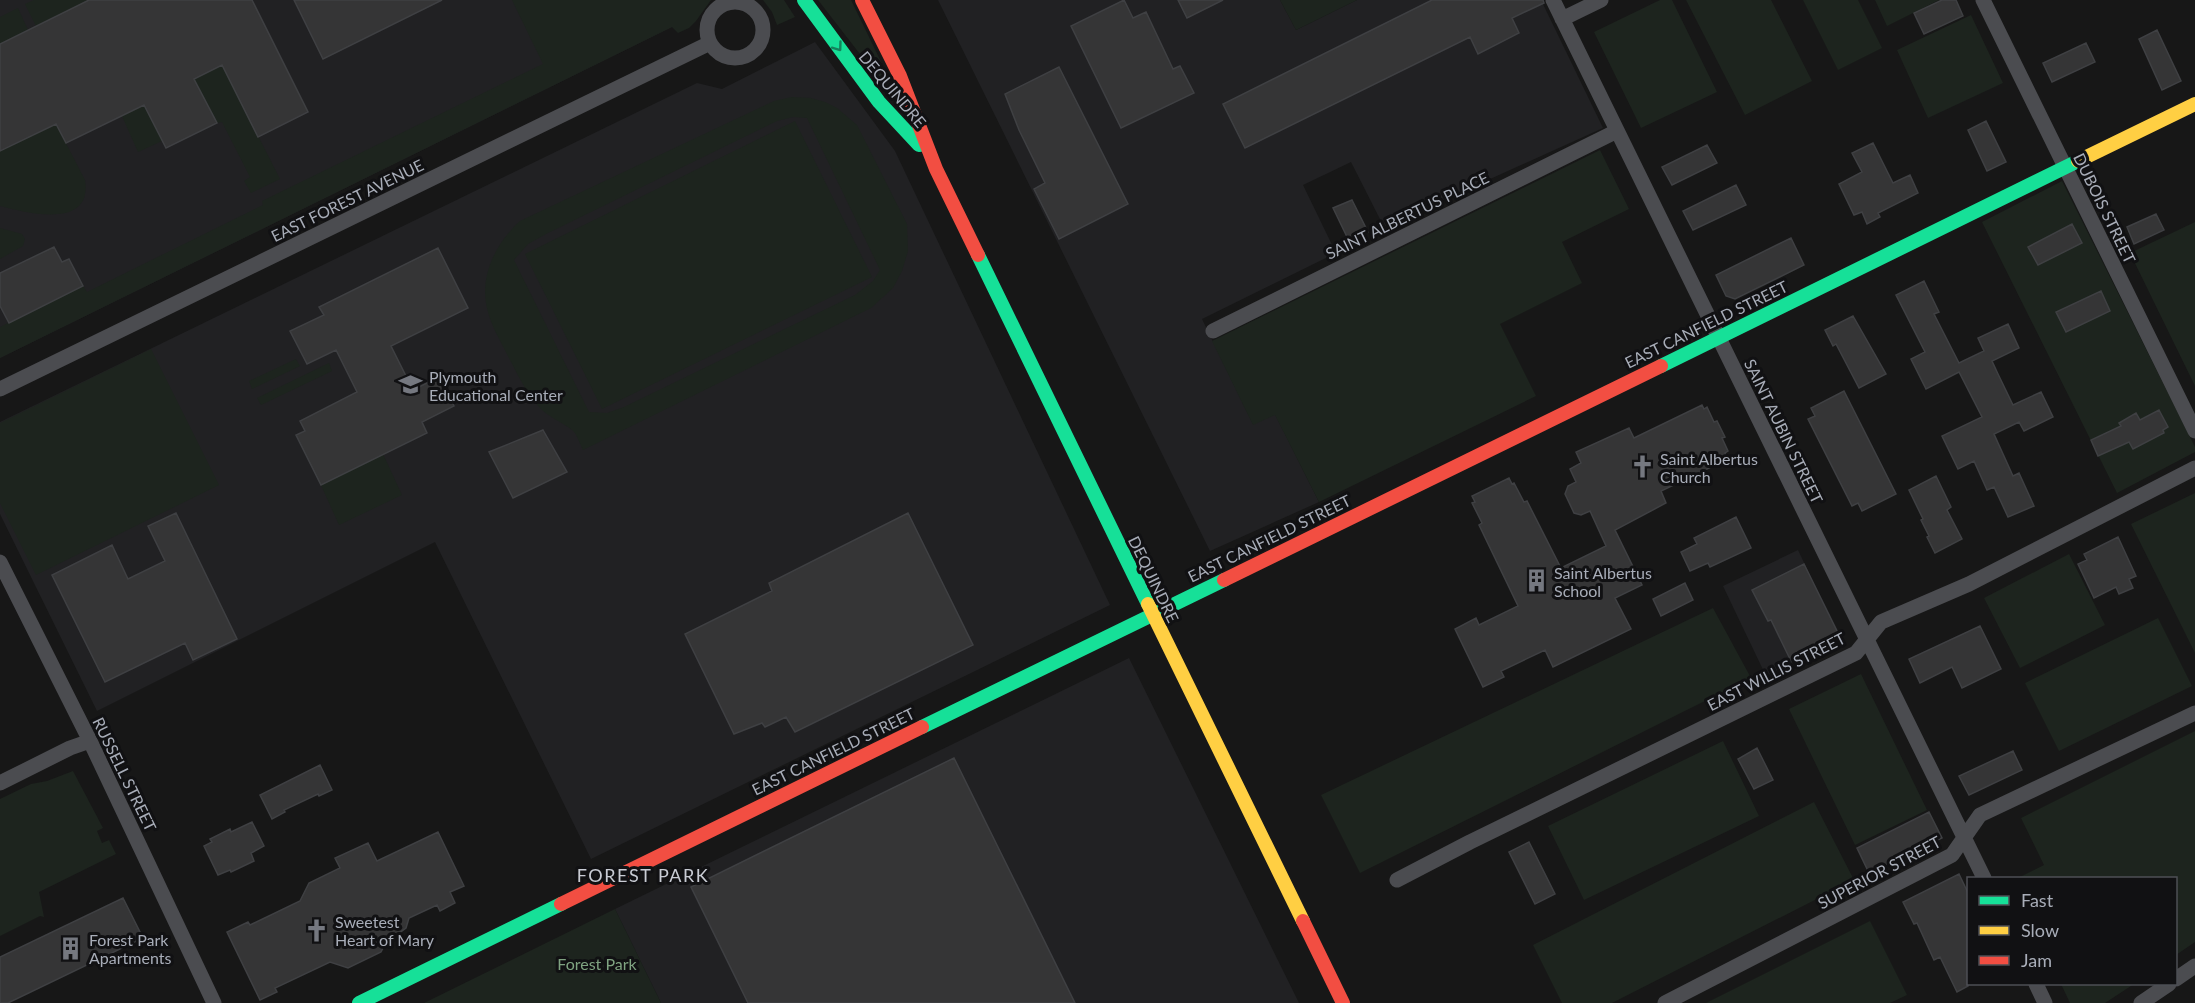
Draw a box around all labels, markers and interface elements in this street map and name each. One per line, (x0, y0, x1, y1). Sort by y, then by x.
one-way arrow (831, 41, 842, 52)
street label: DEQUINDRE (856, 47, 930, 131)
street label: DUBOIS STREET (2070, 150, 2140, 267)
street label: EAST FOREST AVENUE (268, 155, 426, 245)
street label: SAINT ALBERTUS PLACE (1322, 167, 1492, 263)
street label: EAST CANFIELD STREET (1621, 276, 1791, 372)
street label: SAINT AUBIN STREET (1741, 356, 1827, 507)
place label: Plymouth Educational Center (429, 367, 563, 404)
school or university icon: Plymouth Educational Center (398, 372, 424, 398)
place label: Saint Albertus Church (1660, 449, 1758, 486)
church icon: Saint Albertus Church (1629, 454, 1655, 480)
street label: EAST CANFIELD STREET (1184, 490, 1354, 586)
street label: DEQUINDRE (1125, 533, 1183, 625)
place label: Saint Albertus School (1554, 563, 1652, 600)
building icon: Saint Albertus School (1523, 568, 1549, 594)
street label: EAST WILLIS STREET (1704, 628, 1849, 714)
street label: EAST CANFIELD STREET (748, 703, 918, 799)
street label: RUSSELL STREET (89, 714, 161, 835)
street label: SUPERIOR STREET (1814, 831, 1944, 913)
district label: FOREST PARK (577, 864, 709, 886)
legend (1967, 877, 2177, 985)
text: Fast (2021, 889, 2054, 911)
place label: Sweetest Heart of Mary (335, 912, 435, 949)
church icon: Sweetest Heart of Mary (304, 917, 330, 943)
text: Slow (2021, 919, 2059, 941)
place label: Forest Park Apartments (89, 930, 171, 967)
building icon: Forest Park Apartments (58, 935, 84, 961)
text: Jam (2021, 949, 2052, 971)
park label: Forest Park (557, 954, 638, 973)

